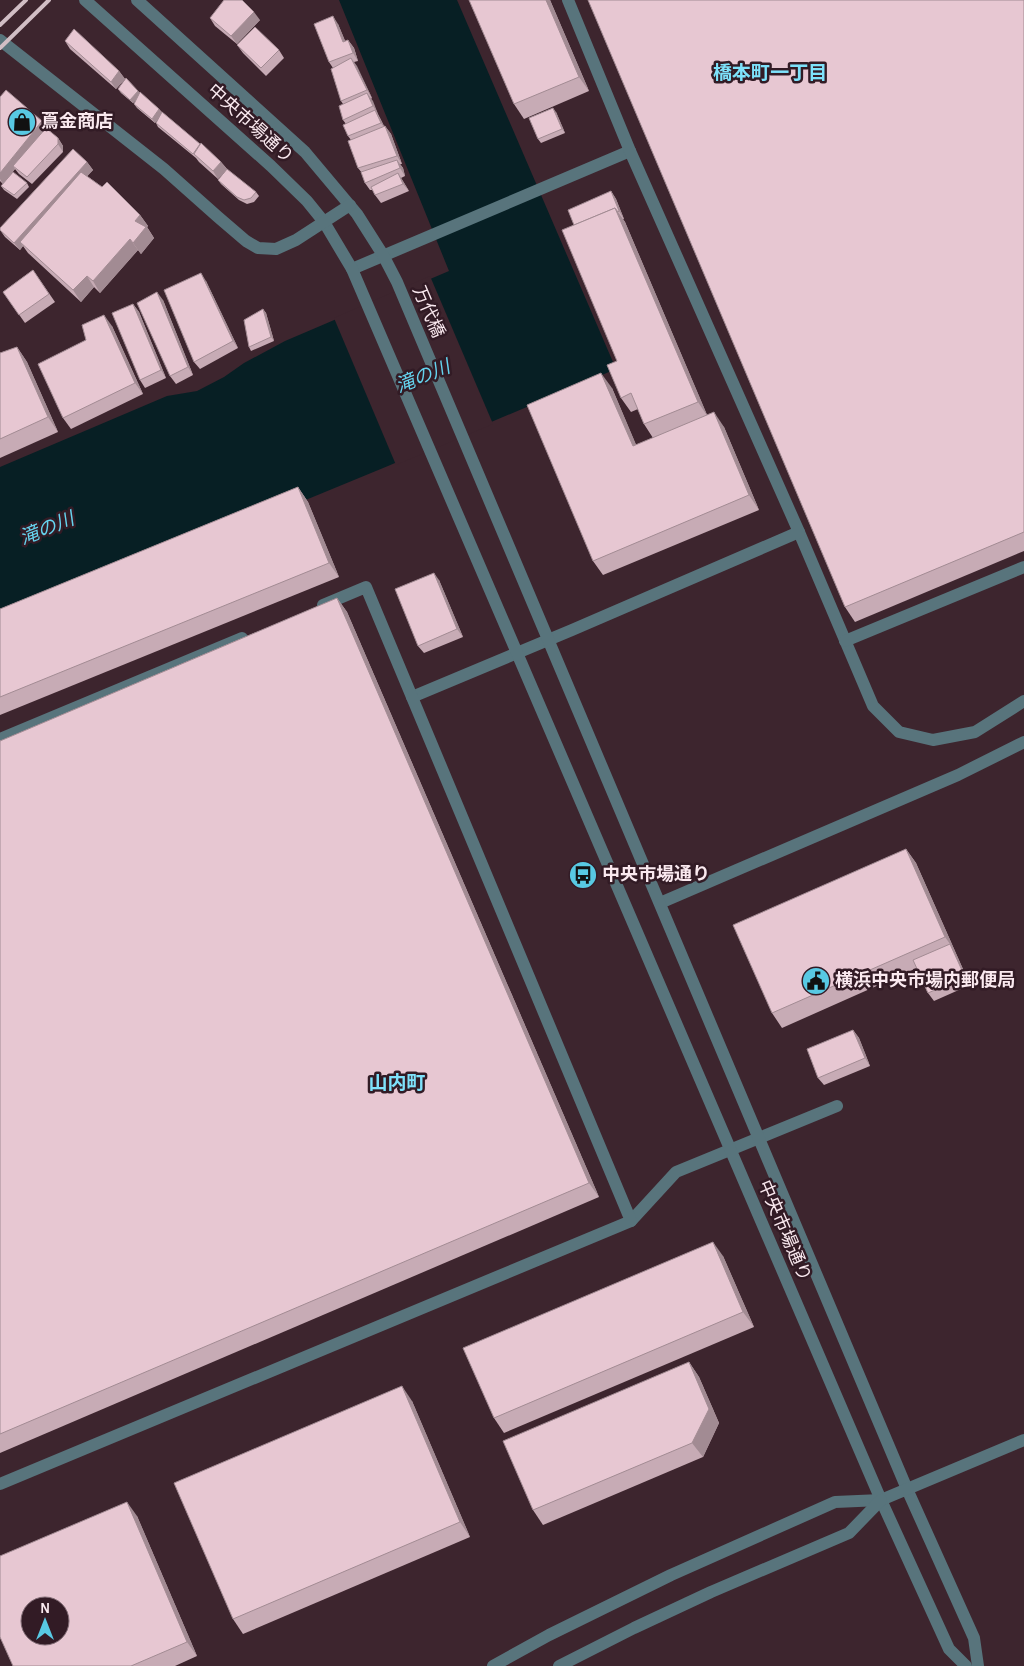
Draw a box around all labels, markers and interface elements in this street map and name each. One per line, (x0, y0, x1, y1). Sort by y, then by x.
district label: 橋本町一丁目 (713, 63, 827, 83)
street label: 中央市場通り (204, 80, 297, 167)
shop icon: 蔦金商店 (7, 107, 37, 137)
place label: 蔦金商店 (41, 112, 113, 131)
street label: 万代橋 (409, 283, 449, 340)
water label: 滝の川 (393, 356, 455, 396)
water label: 滝の川 (17, 508, 79, 548)
bus stop icon: 中央市場通り (568, 860, 598, 890)
place label: 中央市場通り (602, 864, 710, 884)
public building icon: 横浜中央市場内郵便局 (801, 966, 831, 996)
place label: 横浜中央市場内郵便局 (835, 970, 1015, 990)
district label: 山内町 (368, 1073, 426, 1093)
street label: 中央市場通り (755, 1177, 814, 1284)
north arrow (20, 1596, 70, 1646)
text: N (40, 1602, 50, 1616)

